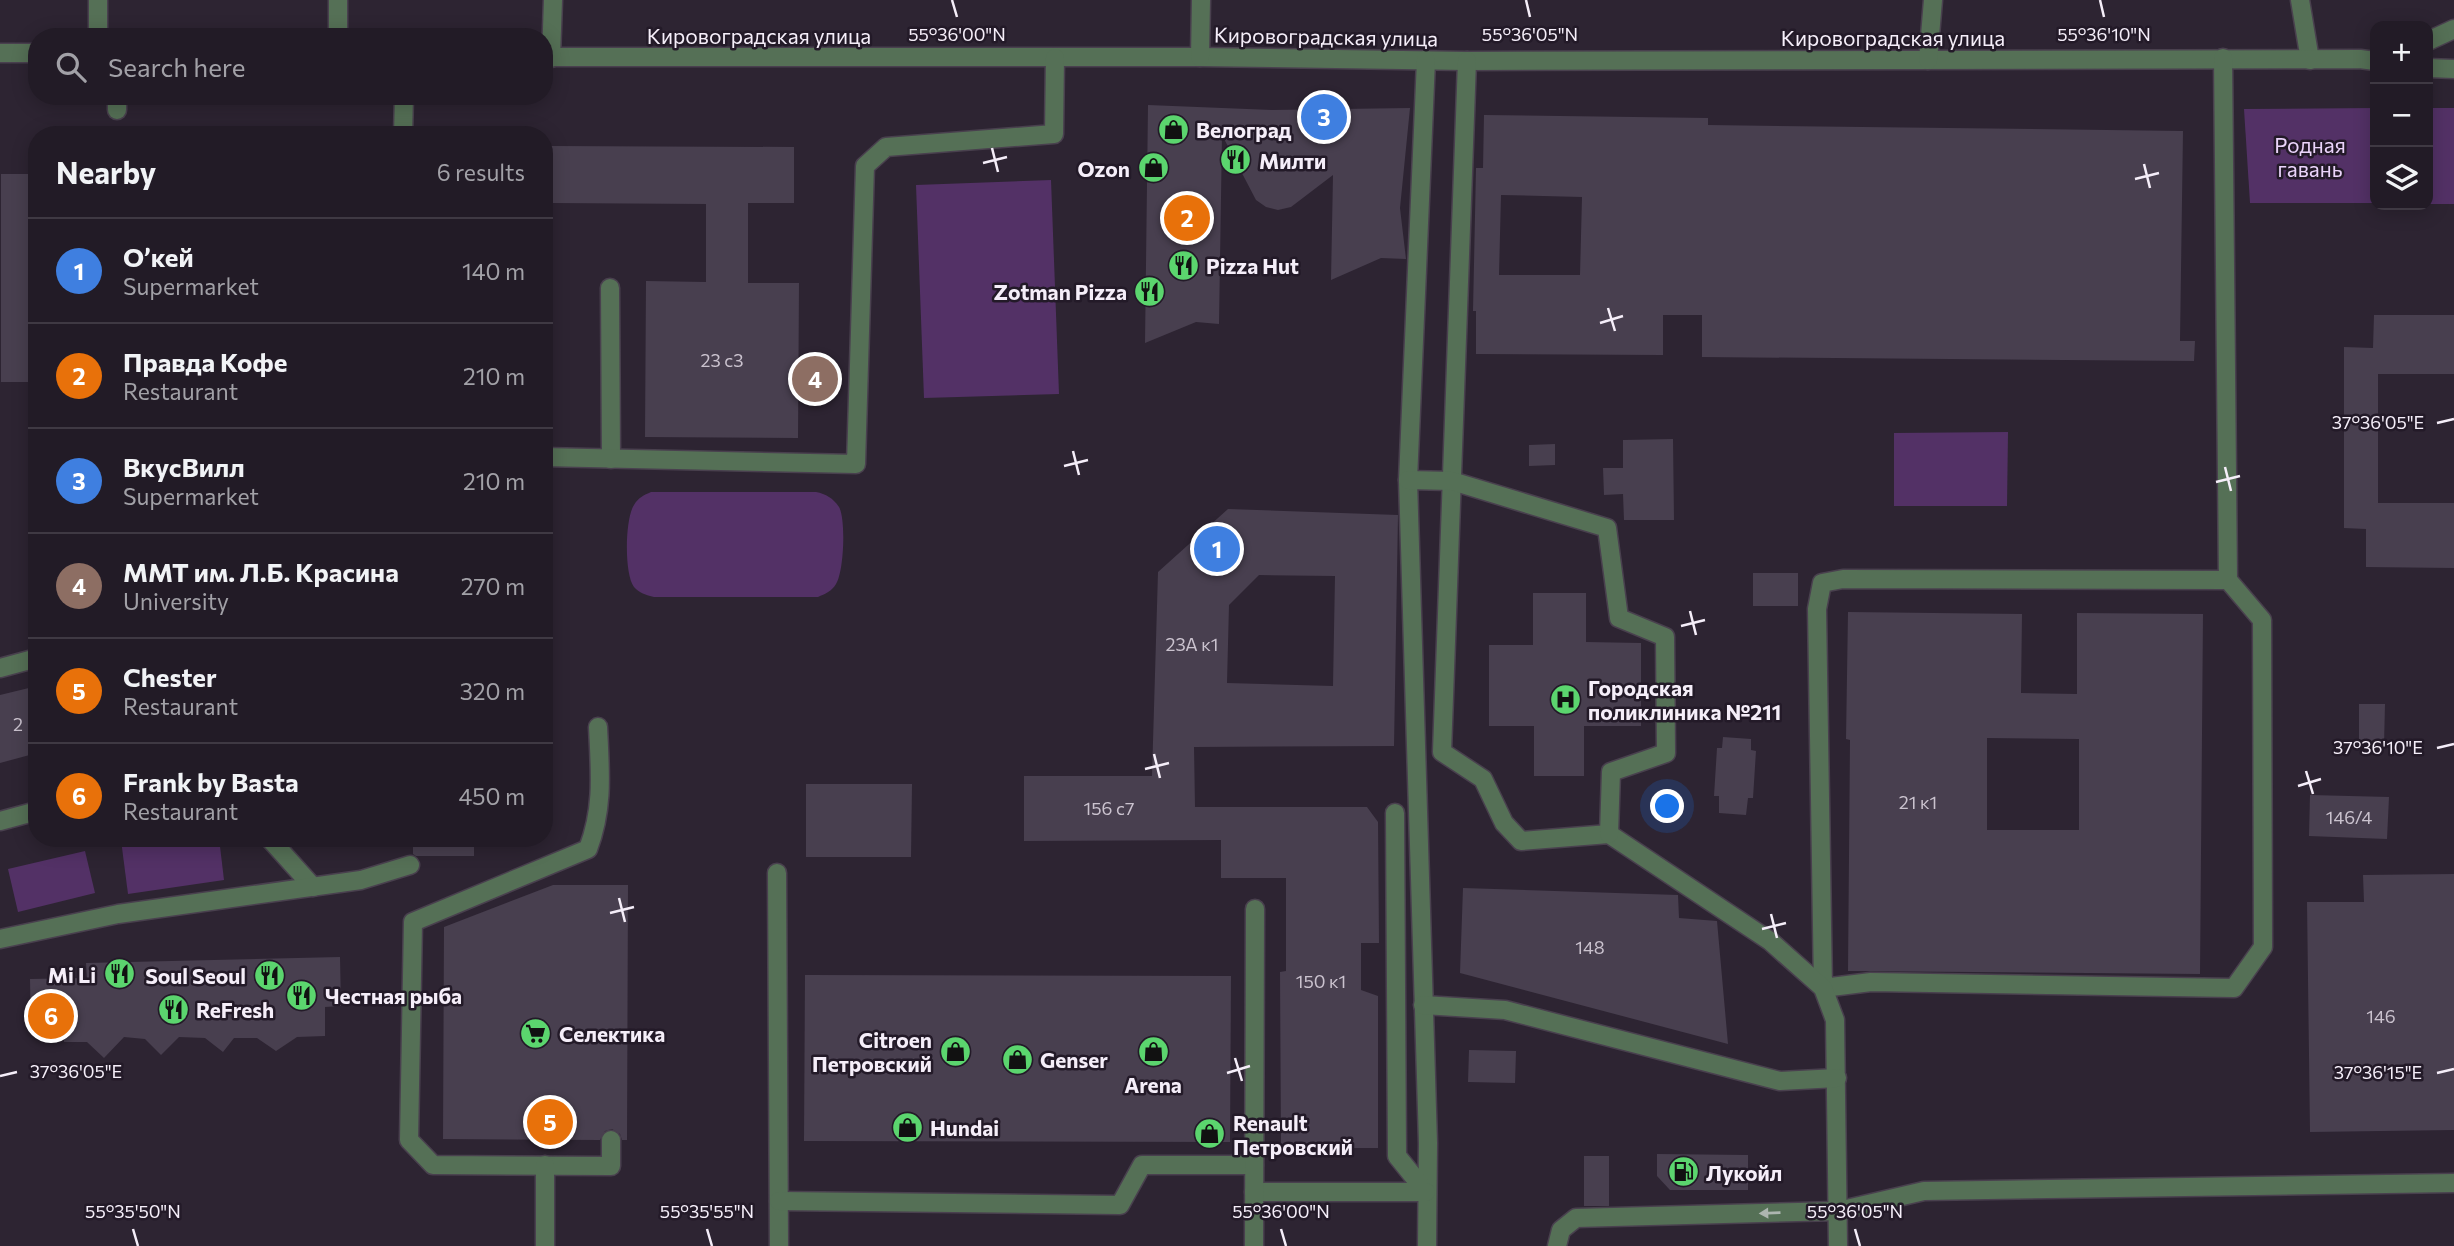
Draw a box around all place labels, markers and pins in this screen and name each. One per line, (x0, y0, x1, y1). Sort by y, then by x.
pin: 3 (1301, 91, 1347, 143)
shop icon: Велоград (1156, 112, 1190, 146)
place label: Велоград (1196, 117, 1292, 142)
restaurant icon: Милти (1219, 143, 1253, 177)
place label: Милти (1259, 148, 1326, 173)
shop icon: Ozon (1136, 151, 1170, 185)
place label: Ozon (1077, 156, 1130, 181)
pin: 2 (1164, 192, 1210, 244)
restaurant icon: Pizza Hut (1166, 248, 1200, 282)
place label: Pizza Hut (1206, 253, 1299, 278)
restaurant icon: Zotman Pizza (1133, 274, 1167, 308)
place label: Zotman Pizza (993, 279, 1127, 304)
pin: 4 (792, 353, 838, 405)
pin: 1 (1194, 523, 1240, 575)
place label: Городская поликлиника №211 (1588, 675, 1781, 724)
hospital icon: Городская поликлиника №211 (1548, 682, 1582, 716)
restaurant icon: Mi Li (102, 957, 136, 991)
restaurant icon: Soul Seoul (252, 958, 286, 992)
place label: Mi Li (48, 962, 96, 987)
place label: Soul Seoul (145, 963, 246, 988)
restaurant icon: Честная рыба (285, 978, 319, 1012)
place label: Честная рыба (325, 983, 462, 1008)
pin: 6 (28, 990, 74, 1042)
restaurant icon: ReFresh (156, 992, 190, 1026)
place label: ReFresh (196, 997, 274, 1022)
supermarket icon: Селектика (519, 1016, 553, 1050)
place label: Селектика (559, 1021, 665, 1046)
place label: Citroen Петровский (812, 1027, 932, 1076)
shop icon: Citroen Петровский (938, 1034, 972, 1068)
shop icon: Arena (1136, 1035, 1170, 1069)
shop icon: Genser (1000, 1042, 1034, 1076)
place label: Genser (1040, 1047, 1108, 1072)
place label: Arena (1124, 1072, 1182, 1097)
pin: 5 (527, 1096, 573, 1148)
shop icon: Hundai (890, 1110, 924, 1144)
place label: Renault Петровский (1233, 1110, 1353, 1159)
place label: Hundai (930, 1115, 999, 1140)
shop icon: Renault Петровский (1193, 1117, 1227, 1151)
fuel station icon: Лукойл (1666, 1155, 1700, 1189)
place label: Лукойл (1706, 1160, 1782, 1185)

